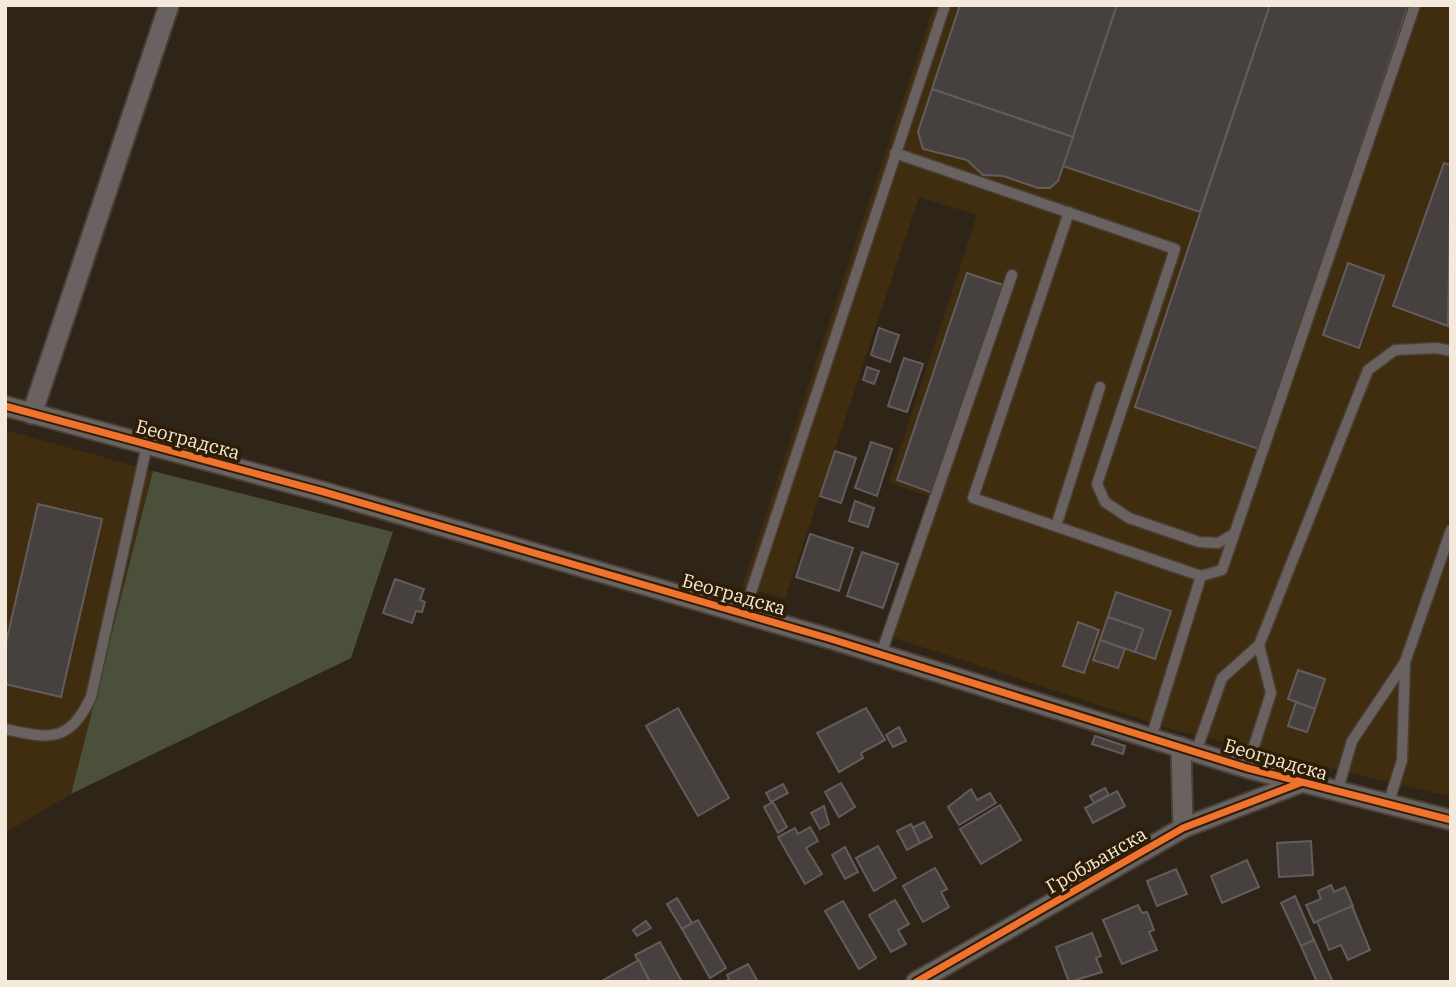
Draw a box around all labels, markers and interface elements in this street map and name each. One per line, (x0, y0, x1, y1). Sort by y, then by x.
street label: Београдска (133, 414, 243, 464)
street label: Београдска (679, 568, 789, 620)
street label: Београдска (1221, 733, 1331, 785)
street label: Гробљанска (1041, 821, 1151, 899)

